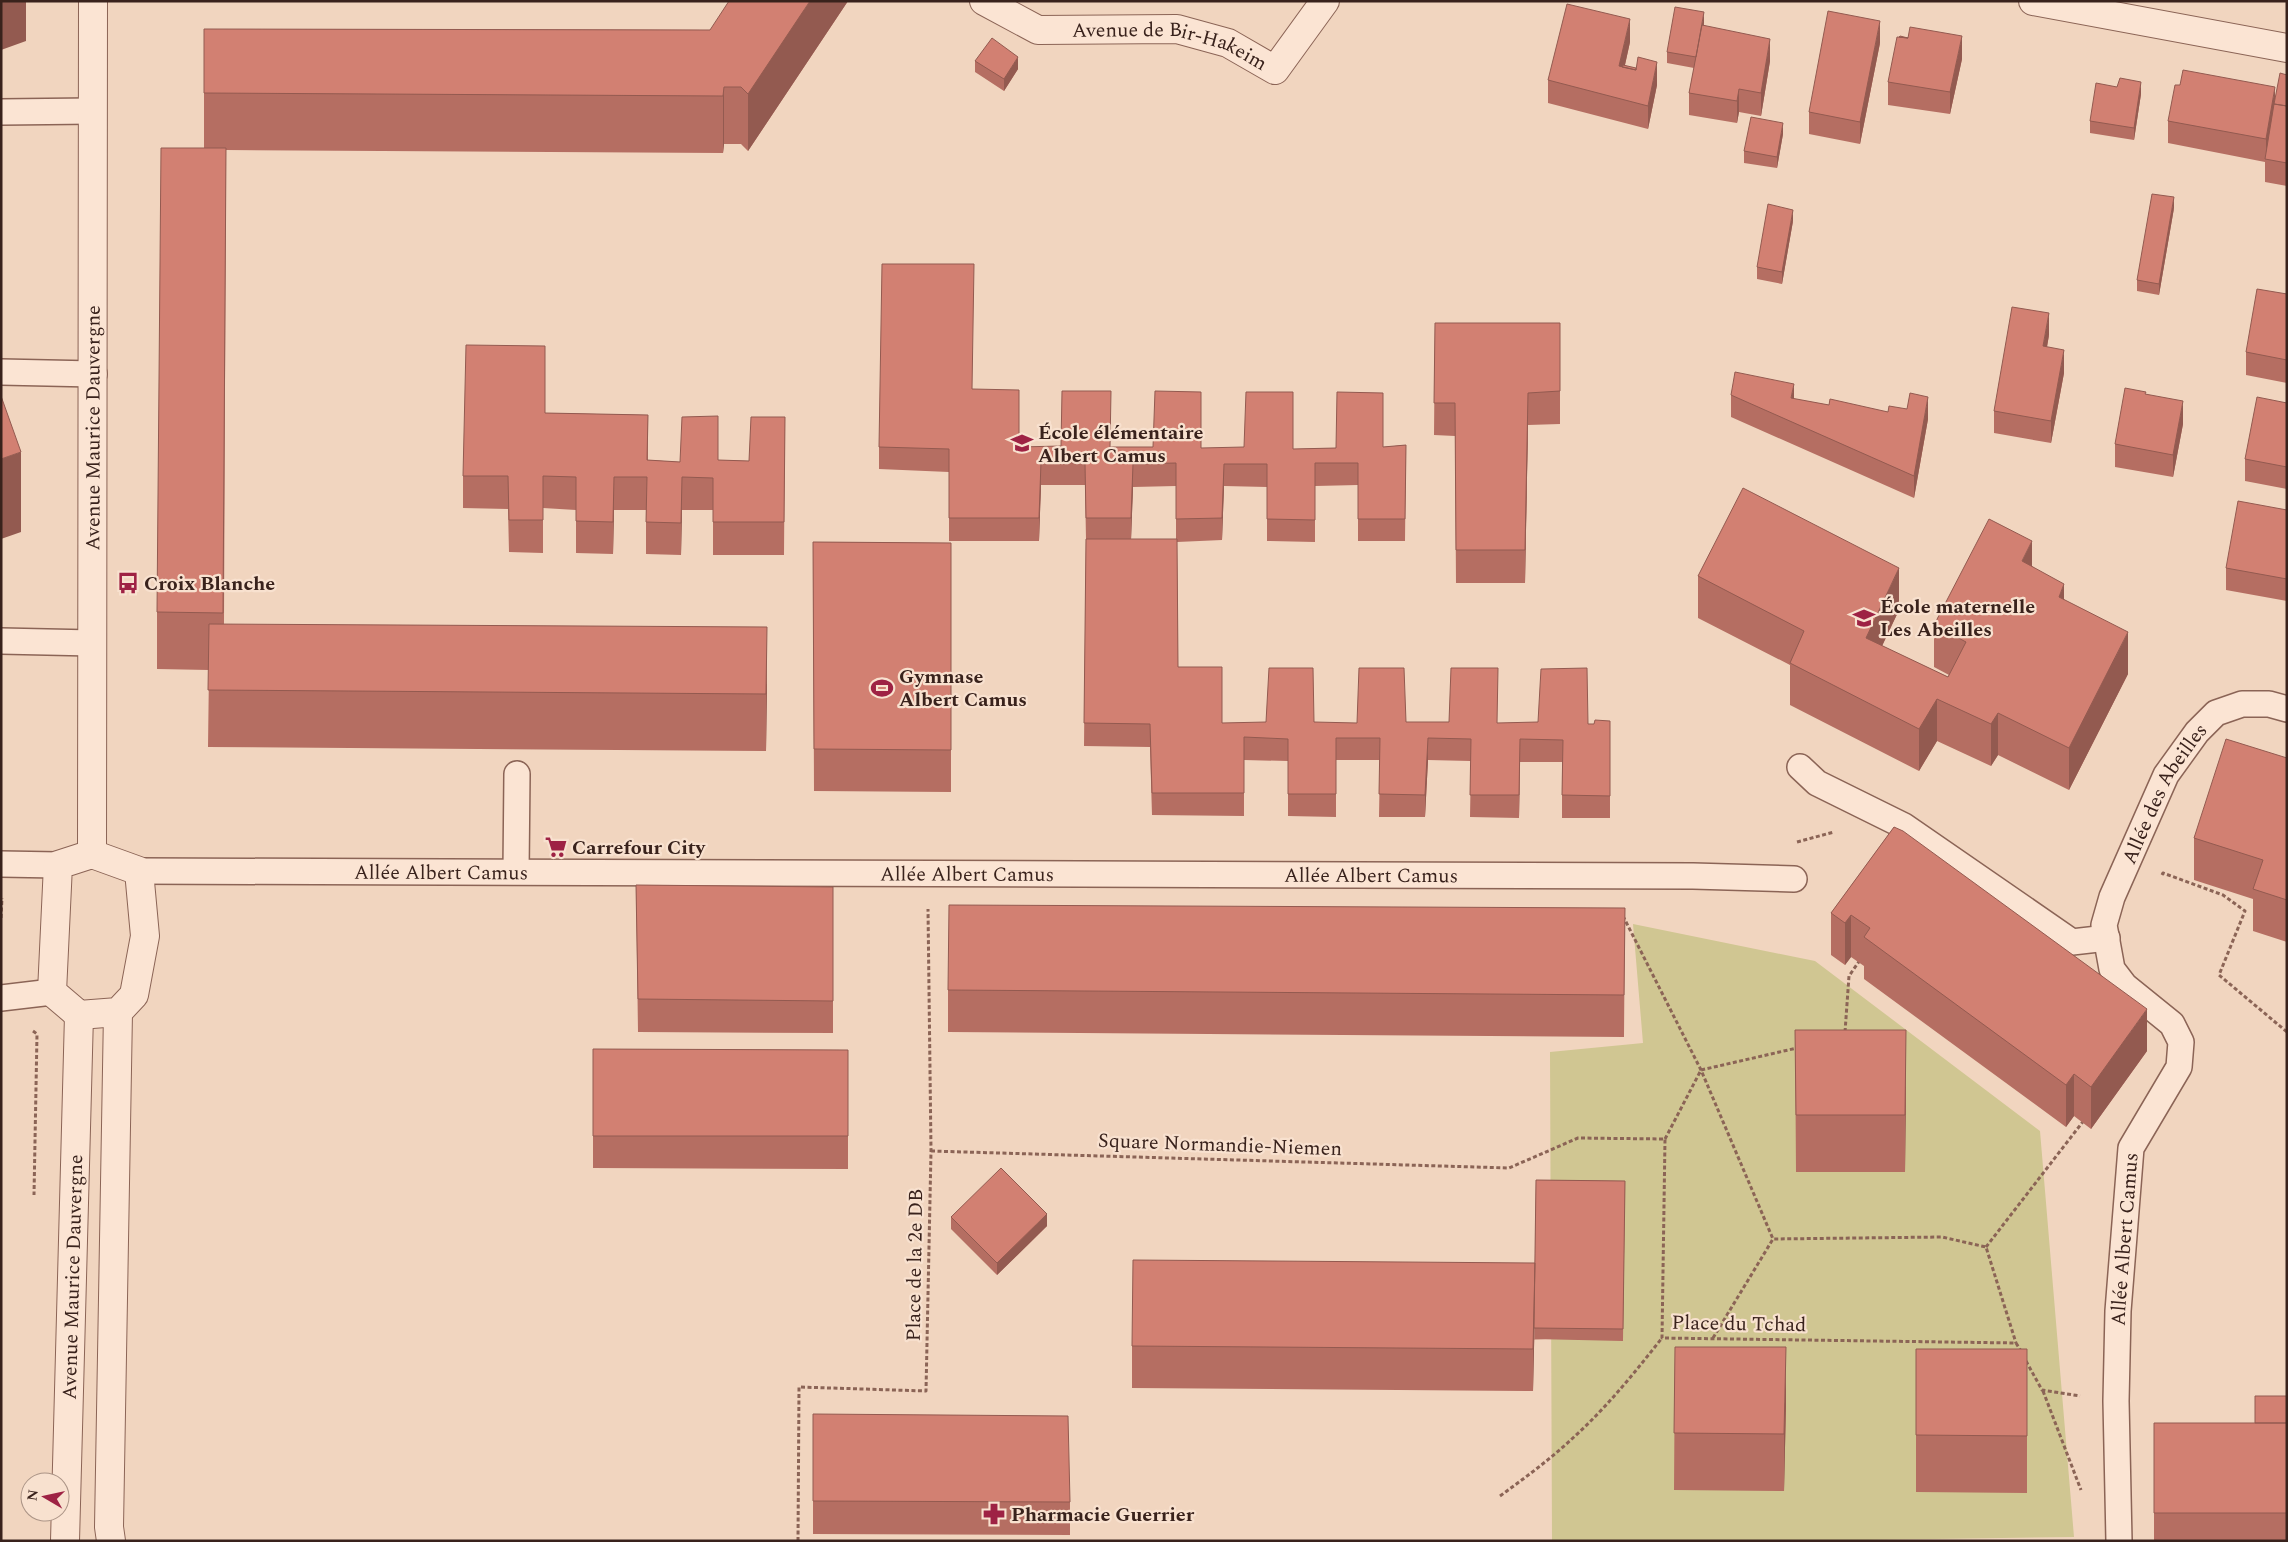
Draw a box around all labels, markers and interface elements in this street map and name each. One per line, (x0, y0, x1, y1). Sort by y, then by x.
street label: Avenue de Bir-Hakeim (1072, 15, 1273, 79)
street label: Avenue Maurice Dauvergne (78, 305, 109, 551)
place label: École élémentaire Albert Camus (1038, 418, 1203, 471)
school or university icon: École élémentaire Albert Camus (1009, 430, 1035, 456)
place label: Croix Blanche (144, 569, 275, 599)
bus stop icon: Croix Blanche (115, 570, 141, 596)
place label: École maternelle Les Abeilles (1880, 592, 2035, 645)
school or university icon: École maternelle Les Abeilles (1851, 605, 1877, 631)
place label: Gymnase Albert Camus (899, 662, 1027, 715)
sports icon: Gymnase Albert Camus (869, 675, 895, 701)
street label: Allée des Abeilles (2114, 716, 2214, 869)
place label: Carrefour City (572, 833, 707, 863)
supermarket icon: Carrefour City (543, 834, 569, 860)
street label: Allée Albert Camus (354, 858, 528, 888)
street label: Allée Albert Camus (880, 859, 1054, 890)
street label: Allée Albert Camus (1284, 861, 1458, 891)
street label: Square Normandie-Niemen (1097, 1126, 1343, 1164)
street label: Allée Albert Camus (2104, 1151, 2147, 1326)
street label: Avenue Maurice Dauvergne (55, 1154, 91, 1400)
street label: Place de la 2e DB (899, 1188, 931, 1342)
street label: Place du Tchad (1671, 1308, 1807, 1340)
north arrow (20, 1472, 70, 1522)
text: N (21, 1488, 44, 1502)
place label: Pharmacie Guerrier (1011, 1500, 1195, 1530)
pharmacy icon: Pharmacie Guerrier (981, 1501, 1007, 1527)

